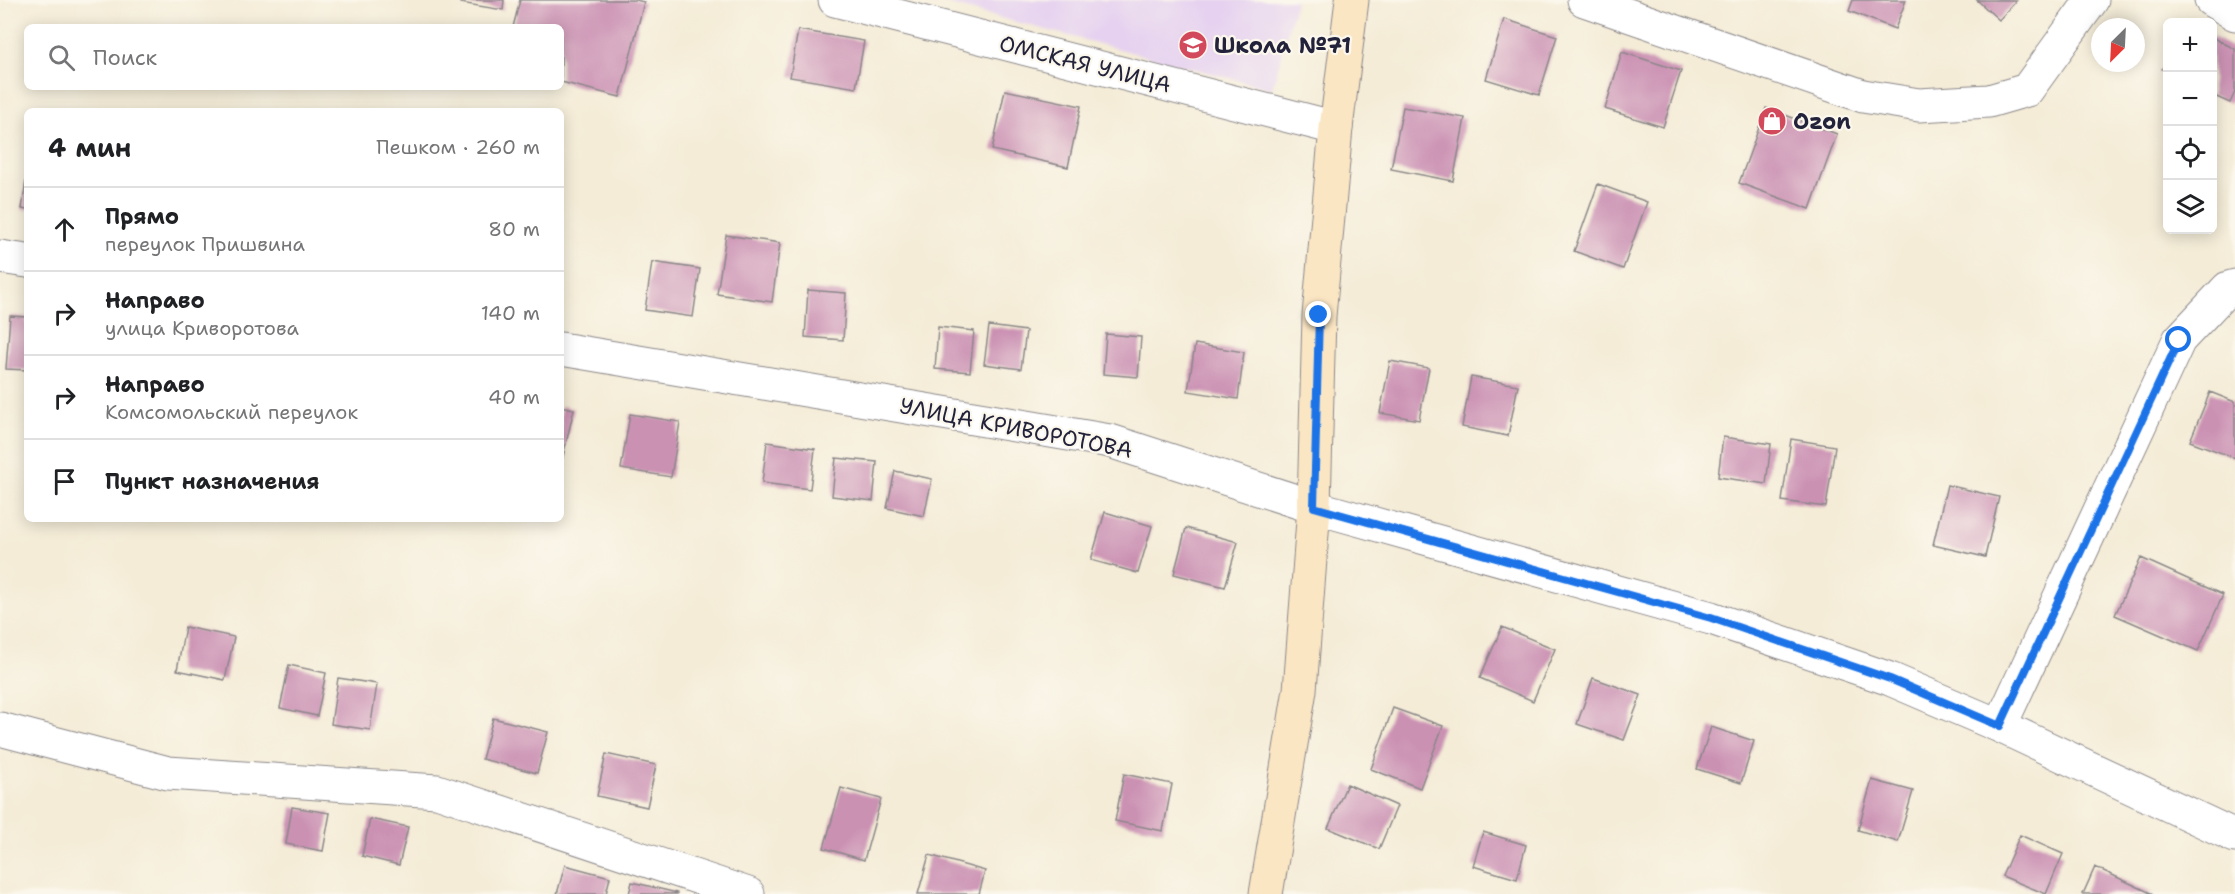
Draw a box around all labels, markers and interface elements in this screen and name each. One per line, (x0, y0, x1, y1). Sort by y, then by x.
north arrow (2091, 18, 2145, 72)
map controls (2163, 18, 2217, 234)
button: + (2163, 18, 2217, 72)
search box (24, 24, 564, 90)
street label: ОМСКАЯ УЛИЦА (996, 29, 1174, 99)
school or university icon: Школа №71 (1177, 29, 1209, 61)
place label: Школа №71 (1214, 31, 1351, 60)
icon: search (45, 41, 78, 74)
text: Поиск (93, 43, 157, 72)
button: − (2163, 72, 2217, 126)
shop icon: Ozon (1756, 105, 1788, 137)
place label: Ozon (1793, 107, 1851, 136)
button: locate (2163, 126, 2217, 180)
text: 4 мин (48, 130, 131, 165)
text: Пешком · 260 m (376, 134, 540, 160)
button: layers (2163, 180, 2217, 234)
text: Прямо (105, 202, 179, 231)
icon: ahead (48, 213, 81, 246)
text: 80 m (488, 216, 540, 242)
text: переулок Пришвина (105, 231, 305, 257)
text: Направо (105, 286, 205, 315)
icon: right (48, 297, 81, 330)
text: 140 m (481, 300, 540, 326)
route end (1305, 301, 1331, 327)
text: улица Криворотова (105, 315, 299, 341)
route start (2165, 326, 2191, 352)
text: Направо (105, 370, 205, 399)
icon: right (48, 381, 81, 414)
text: 40 m (488, 384, 540, 410)
street label: УЛИЦА КРИВОРОТОВА (897, 391, 1135, 465)
text: Комсомольский переулок (105, 399, 358, 425)
icon: arrive (48, 465, 81, 498)
text: Пункт назначения (105, 467, 319, 496)

